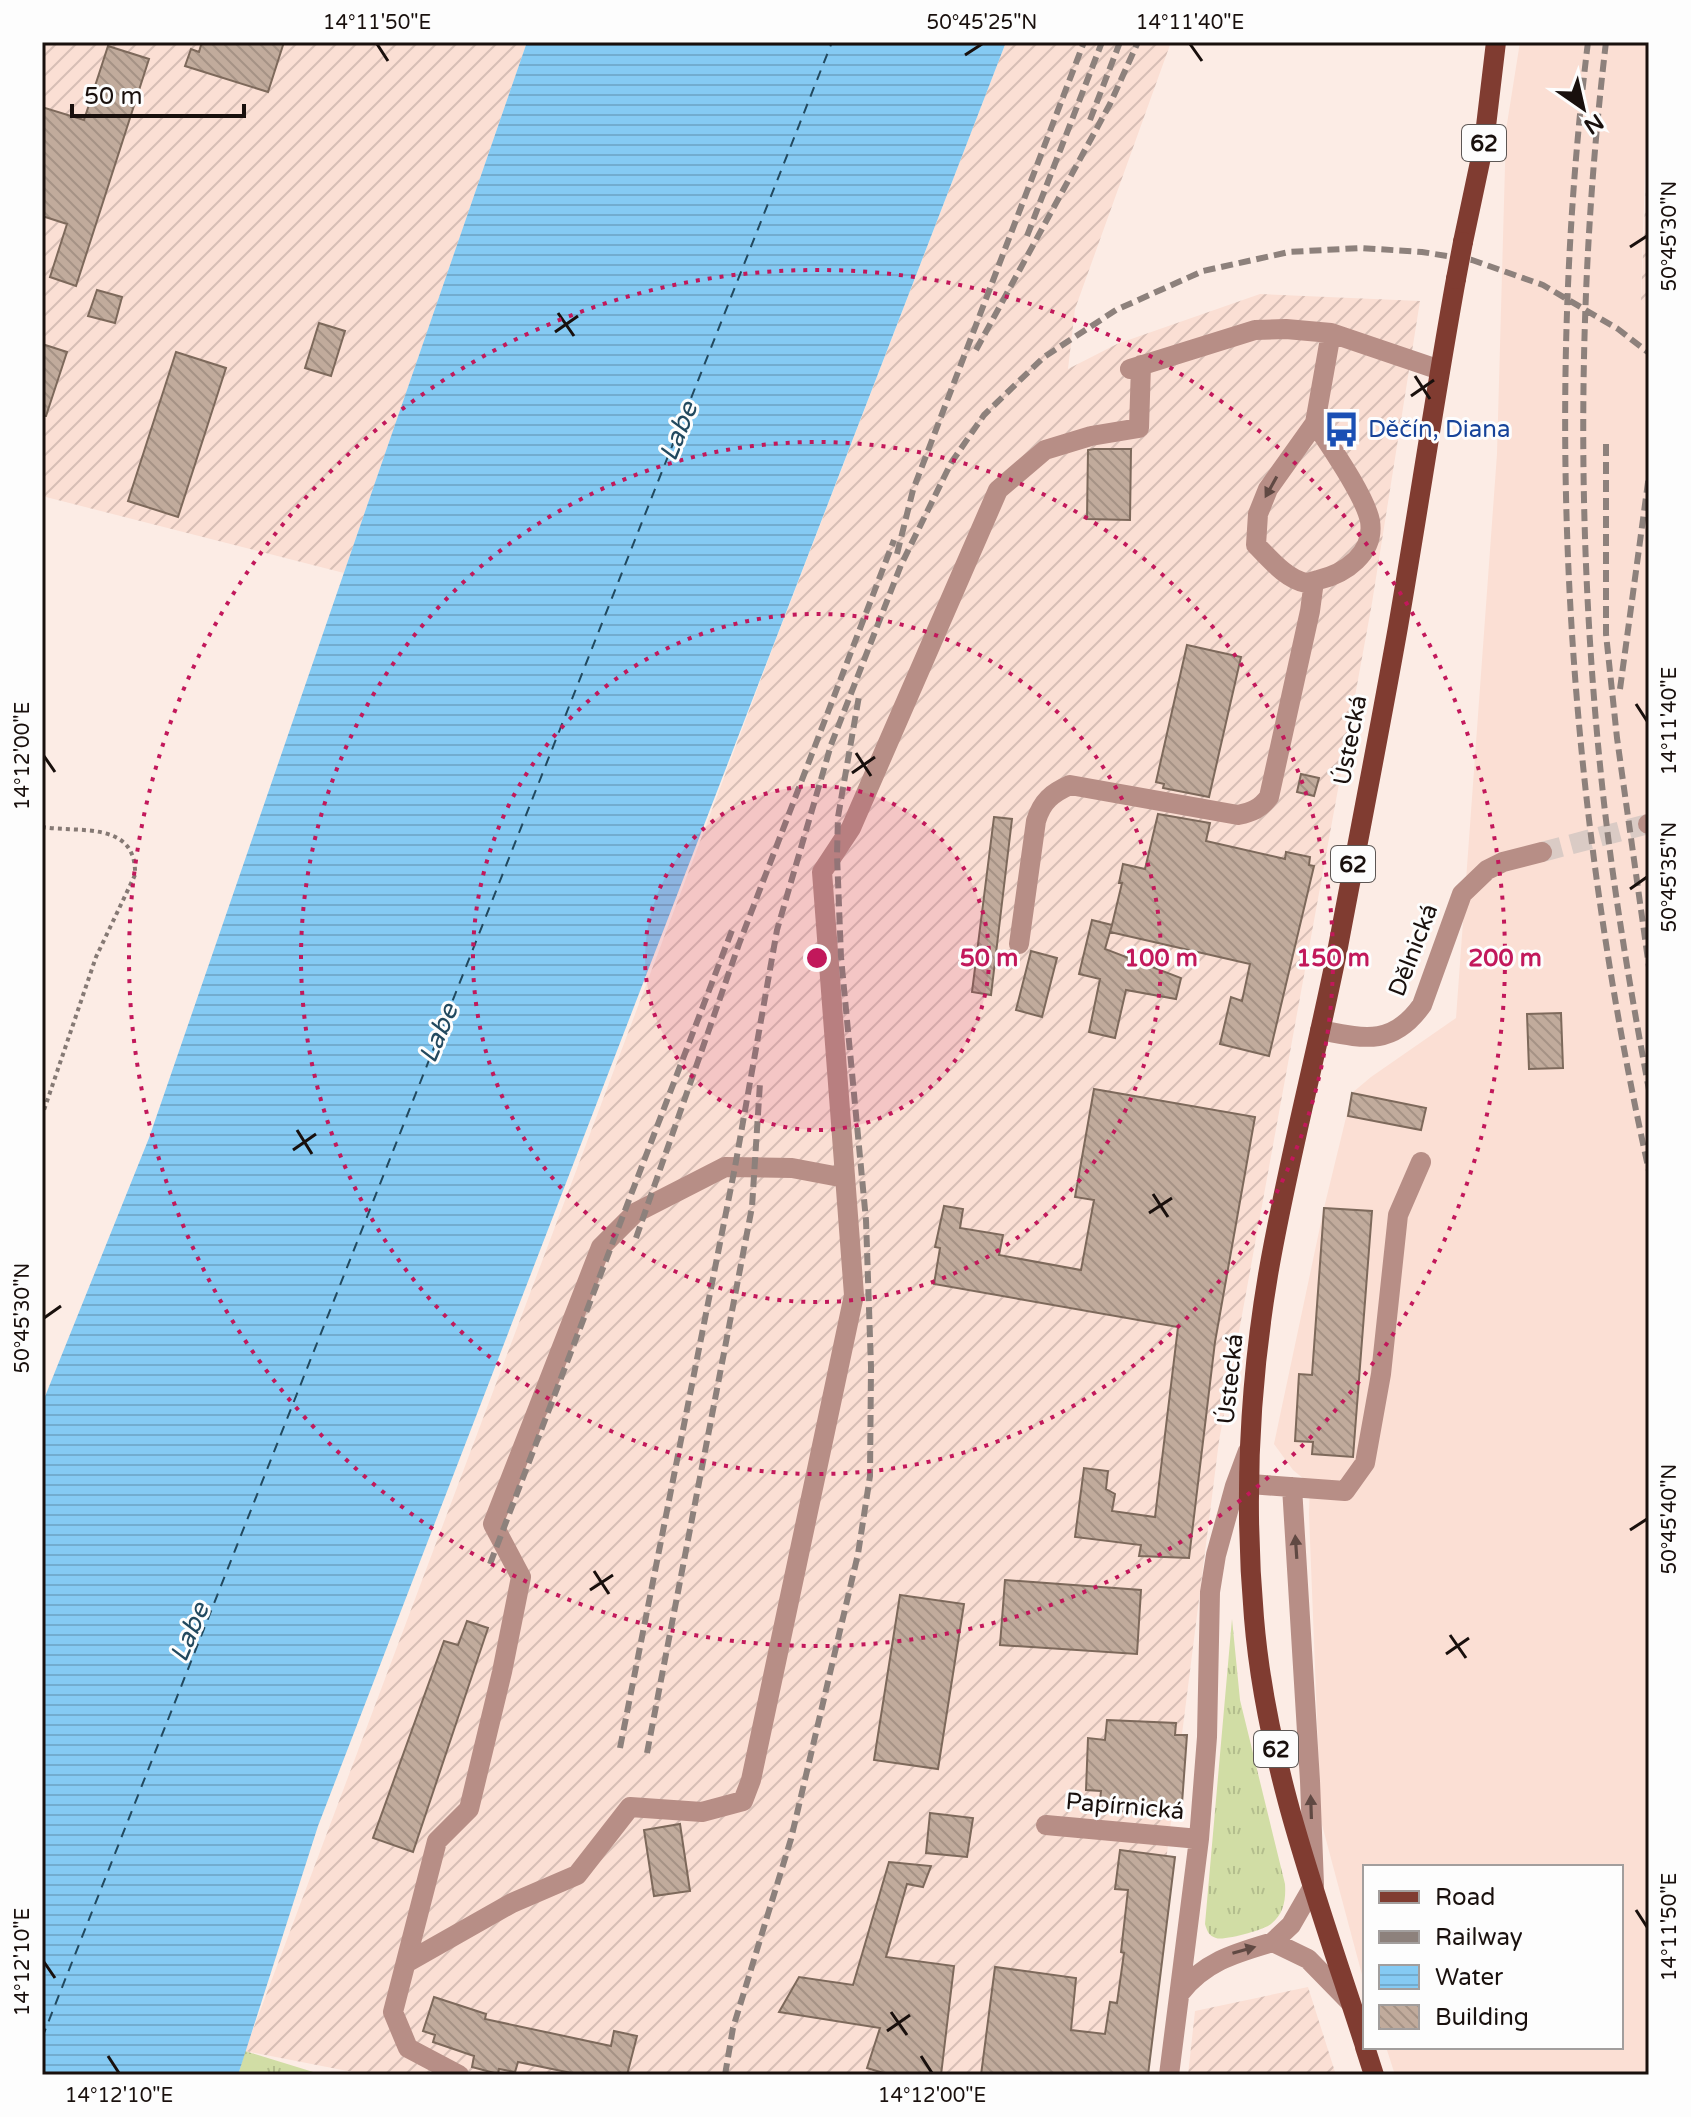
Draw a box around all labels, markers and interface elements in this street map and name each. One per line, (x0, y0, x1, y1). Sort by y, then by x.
text: 14°11'50"E (323, 11, 431, 35)
text: 50°45'25"N (927, 11, 1037, 35)
text: 14°11'40"E (1136, 11, 1244, 35)
scale bar (72, 68, 244, 118)
north arrow (1543, 68, 1623, 148)
text: 50 m (84, 82, 142, 111)
text: N (1579, 108, 1608, 139)
road number: 62 (1462, 125, 1506, 161)
text: 50°45'30"N (1658, 181, 1682, 291)
water label: Labe (653, 396, 705, 465)
bus stop icon: Děčín, Diana (1323, 410, 1361, 448)
place label: Děčín, Diana (1368, 415, 1510, 444)
one-way arrow (1264, 476, 1278, 498)
text: 14°11'40"E (1658, 667, 1682, 775)
street label: Ústecká (1327, 693, 1373, 787)
text: 14°12'00"E (11, 702, 35, 810)
text: 50°45'35"N (1658, 822, 1682, 932)
road number: 62 (1331, 846, 1375, 882)
street label: Dělnická (1383, 900, 1444, 1001)
centre of rings (803, 944, 831, 972)
text: 50 m (960, 944, 1018, 973)
text: 100 m (1124, 944, 1198, 973)
text: 150 m (1296, 944, 1370, 973)
text: 200 m (1468, 944, 1542, 973)
water label: Labe (412, 998, 465, 1067)
text: 50°45'30"N (11, 1263, 35, 1373)
street label: Ústecká (1210, 1332, 1250, 1426)
text: 50°45'40"N (1658, 1464, 1682, 1574)
one-way arrow (1289, 1534, 1302, 1559)
water label: Labe (163, 1597, 216, 1666)
road number: 62 (1254, 1731, 1298, 1767)
street label: Papírnická (1064, 1787, 1186, 1826)
one-way arrow (1305, 1794, 1318, 1819)
legend (1363, 1865, 1623, 2049)
text: 14°11'50"E (1658, 1873, 1682, 1981)
text: Road (1435, 1883, 1495, 1912)
text: 14°12'10"E (11, 1908, 35, 2016)
text: Railway (1435, 1923, 1523, 1952)
one-way arrow (1232, 1943, 1256, 1956)
text: Water (1435, 1963, 1504, 1992)
text: Building (1435, 2003, 1529, 2032)
text: 14°12'10"E (65, 2084, 173, 2108)
text: 14°12'00"E (878, 2084, 986, 2108)

